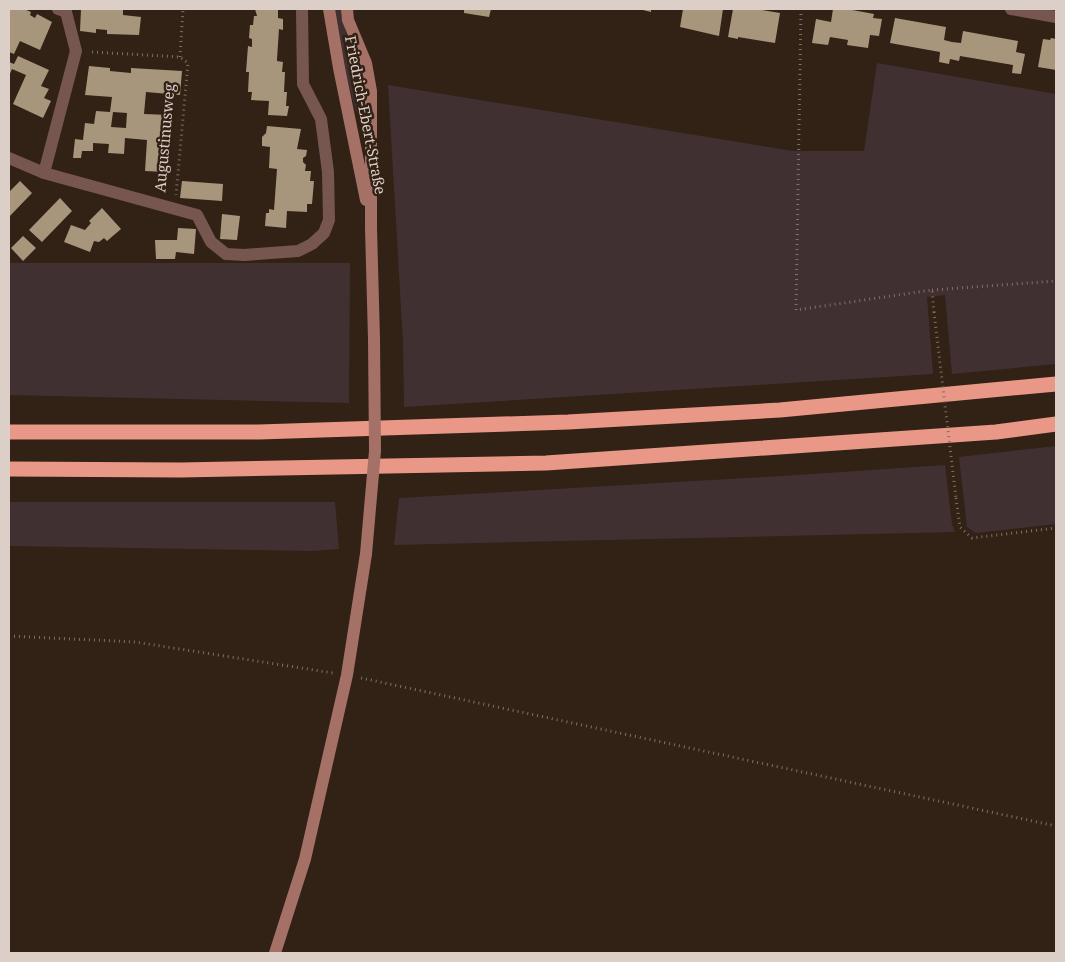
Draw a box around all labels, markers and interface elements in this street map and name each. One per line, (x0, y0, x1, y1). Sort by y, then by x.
street label: Friedrich-Ebert-Straße (341, 34, 391, 196)
street label: Augustinusweg (149, 83, 179, 193)

